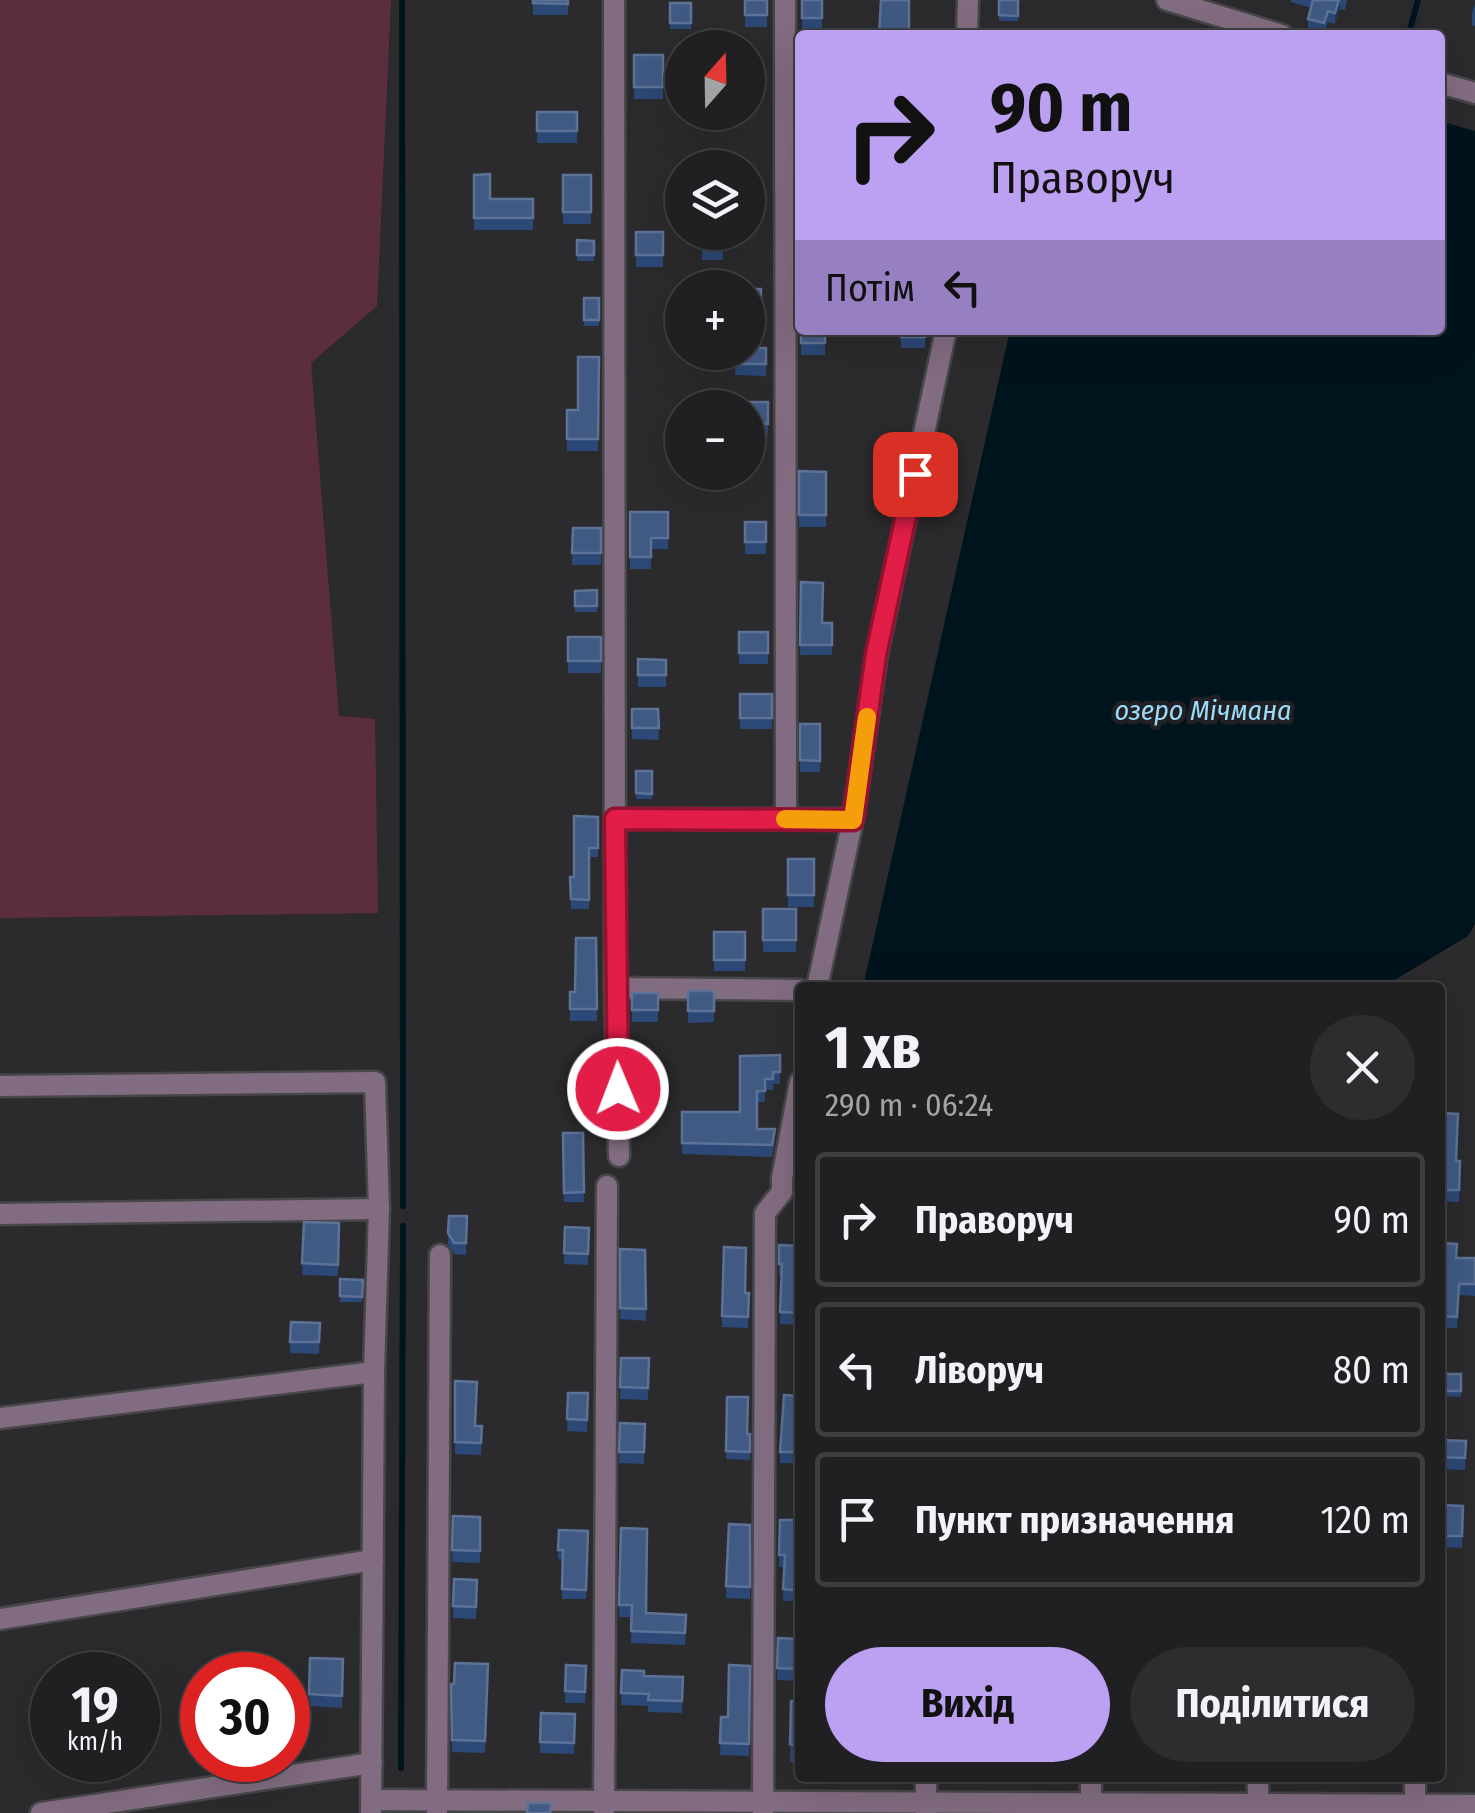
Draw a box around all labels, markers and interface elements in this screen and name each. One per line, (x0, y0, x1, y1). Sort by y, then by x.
north arrow (665, 30, 765, 130)
map controls (665, 30, 765, 490)
text: 90 m (990, 66, 1132, 150)
icon: right (825, 70, 955, 200)
button: layers (665, 150, 765, 250)
text: Праворуч (990, 151, 1175, 205)
icon: left (935, 260, 990, 315)
text: Потім (825, 265, 915, 311)
button: + (665, 270, 765, 370)
button: − (665, 390, 765, 490)
pin (873, 432, 958, 517)
icon: arrive (888, 447, 943, 502)
water label: озеро Мічмана (1114, 694, 1292, 727)
text: 1 хв (825, 1012, 921, 1084)
button: close (1310, 1015, 1415, 1120)
position arrow (566, 1037, 670, 1141)
text: 290 m · 06:24 (825, 1086, 993, 1124)
icon: right (830, 1192, 885, 1247)
text: Праворуч (915, 1197, 1074, 1243)
text: 90 m (1334, 1197, 1410, 1243)
icon: left (830, 1342, 885, 1397)
text: Ліворуч (915, 1347, 1044, 1393)
text: 80 m (1333, 1347, 1410, 1393)
icon: arrive (830, 1492, 885, 1547)
text: Пункт призначення (915, 1497, 1234, 1543)
text: 120 m (1320, 1497, 1410, 1543)
button: Вихід (825, 1647, 1110, 1762)
button: Поділитися (1130, 1647, 1415, 1762)
speed limit sign: 30 (180, 1652, 310, 1782)
text: 19 (71, 1675, 118, 1735)
text: km/h (67, 1727, 123, 1757)

